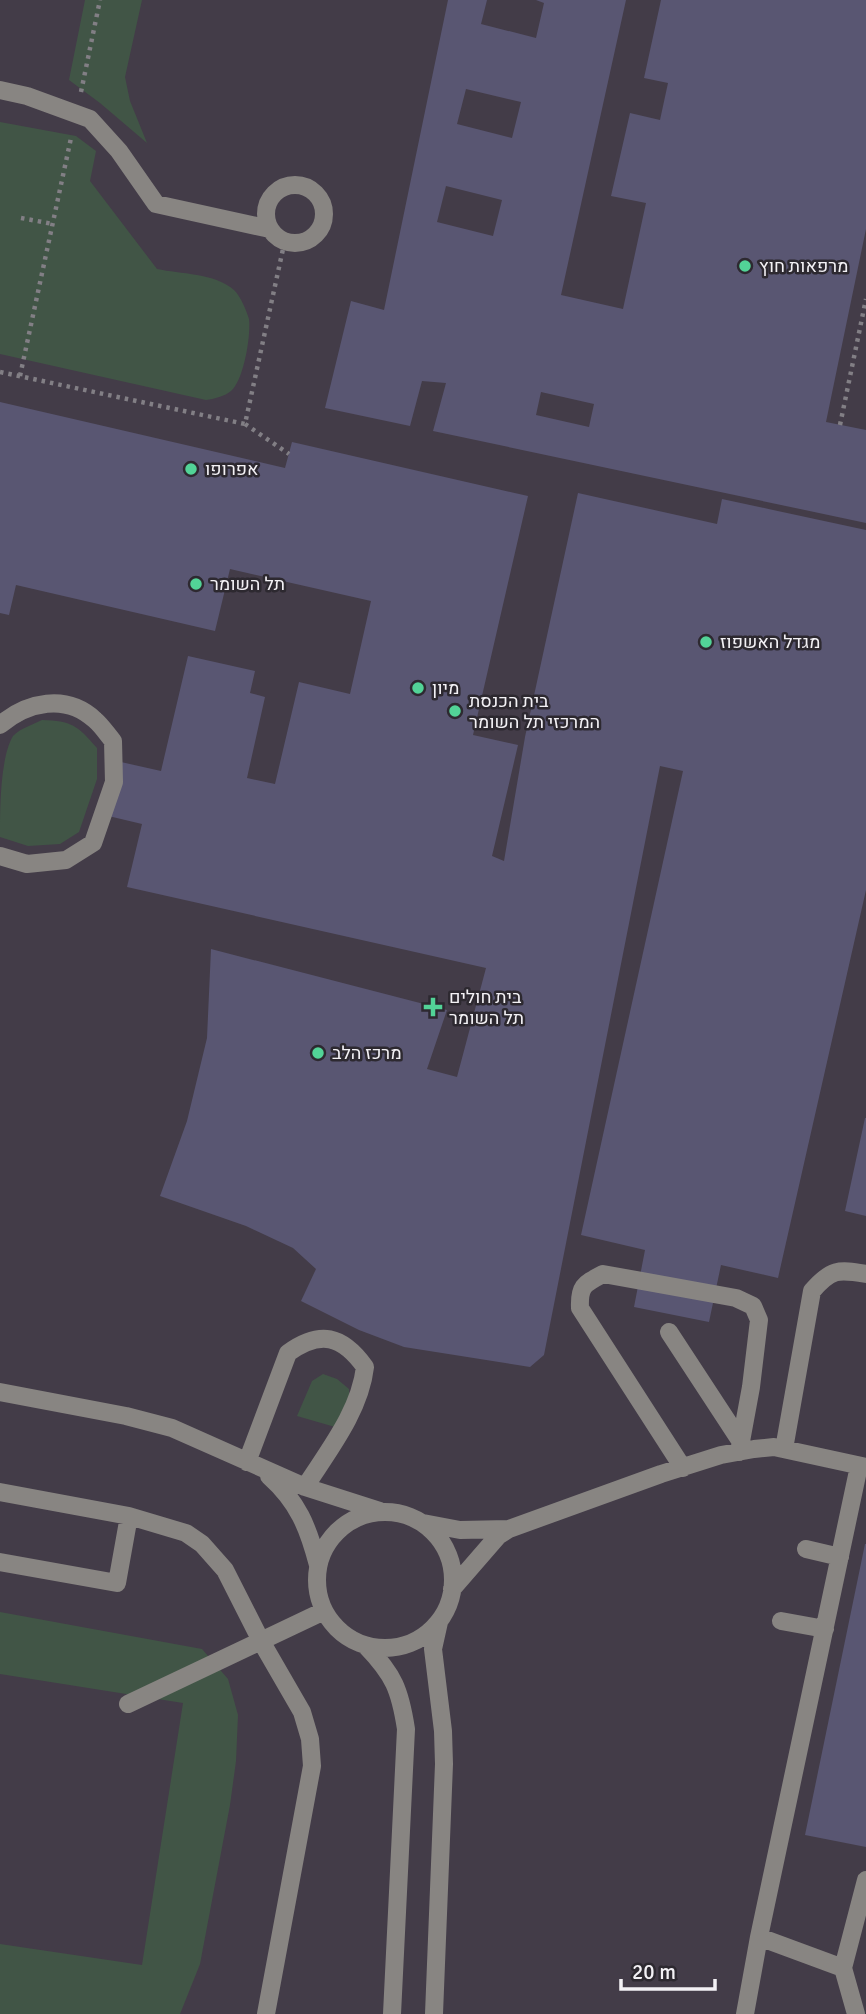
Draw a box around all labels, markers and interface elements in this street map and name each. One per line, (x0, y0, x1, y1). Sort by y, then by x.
place label: מרפאות חוץ (759, 255, 848, 277)
marker: מרפאות חוץ (737, 258, 753, 274)
place label: אפרופו (205, 458, 259, 480)
marker: אפרופו (183, 461, 199, 477)
place label: תל השומר (210, 573, 285, 595)
marker: תל השומר (188, 576, 204, 592)
place label: מגדל האשפוז (720, 631, 820, 653)
marker: מגדל האשפוז (698, 634, 714, 650)
place label: מיון (432, 677, 459, 699)
marker: מיון (410, 680, 426, 696)
place label: בית הכנסת המרכזי תל השומר (469, 690, 600, 733)
marker: בית הכנסת המרכזי תל השומר (447, 703, 463, 719)
place label: בית חולים תל השומר (449, 986, 524, 1029)
marker: בית חולים תל השומר (423, 997, 443, 1017)
place label: מרכז הלב (332, 1042, 402, 1064)
marker: מרכז הלב (310, 1045, 326, 1061)
scale bar (621, 1948, 716, 1992)
text: 20 m (632, 1959, 676, 1985)

